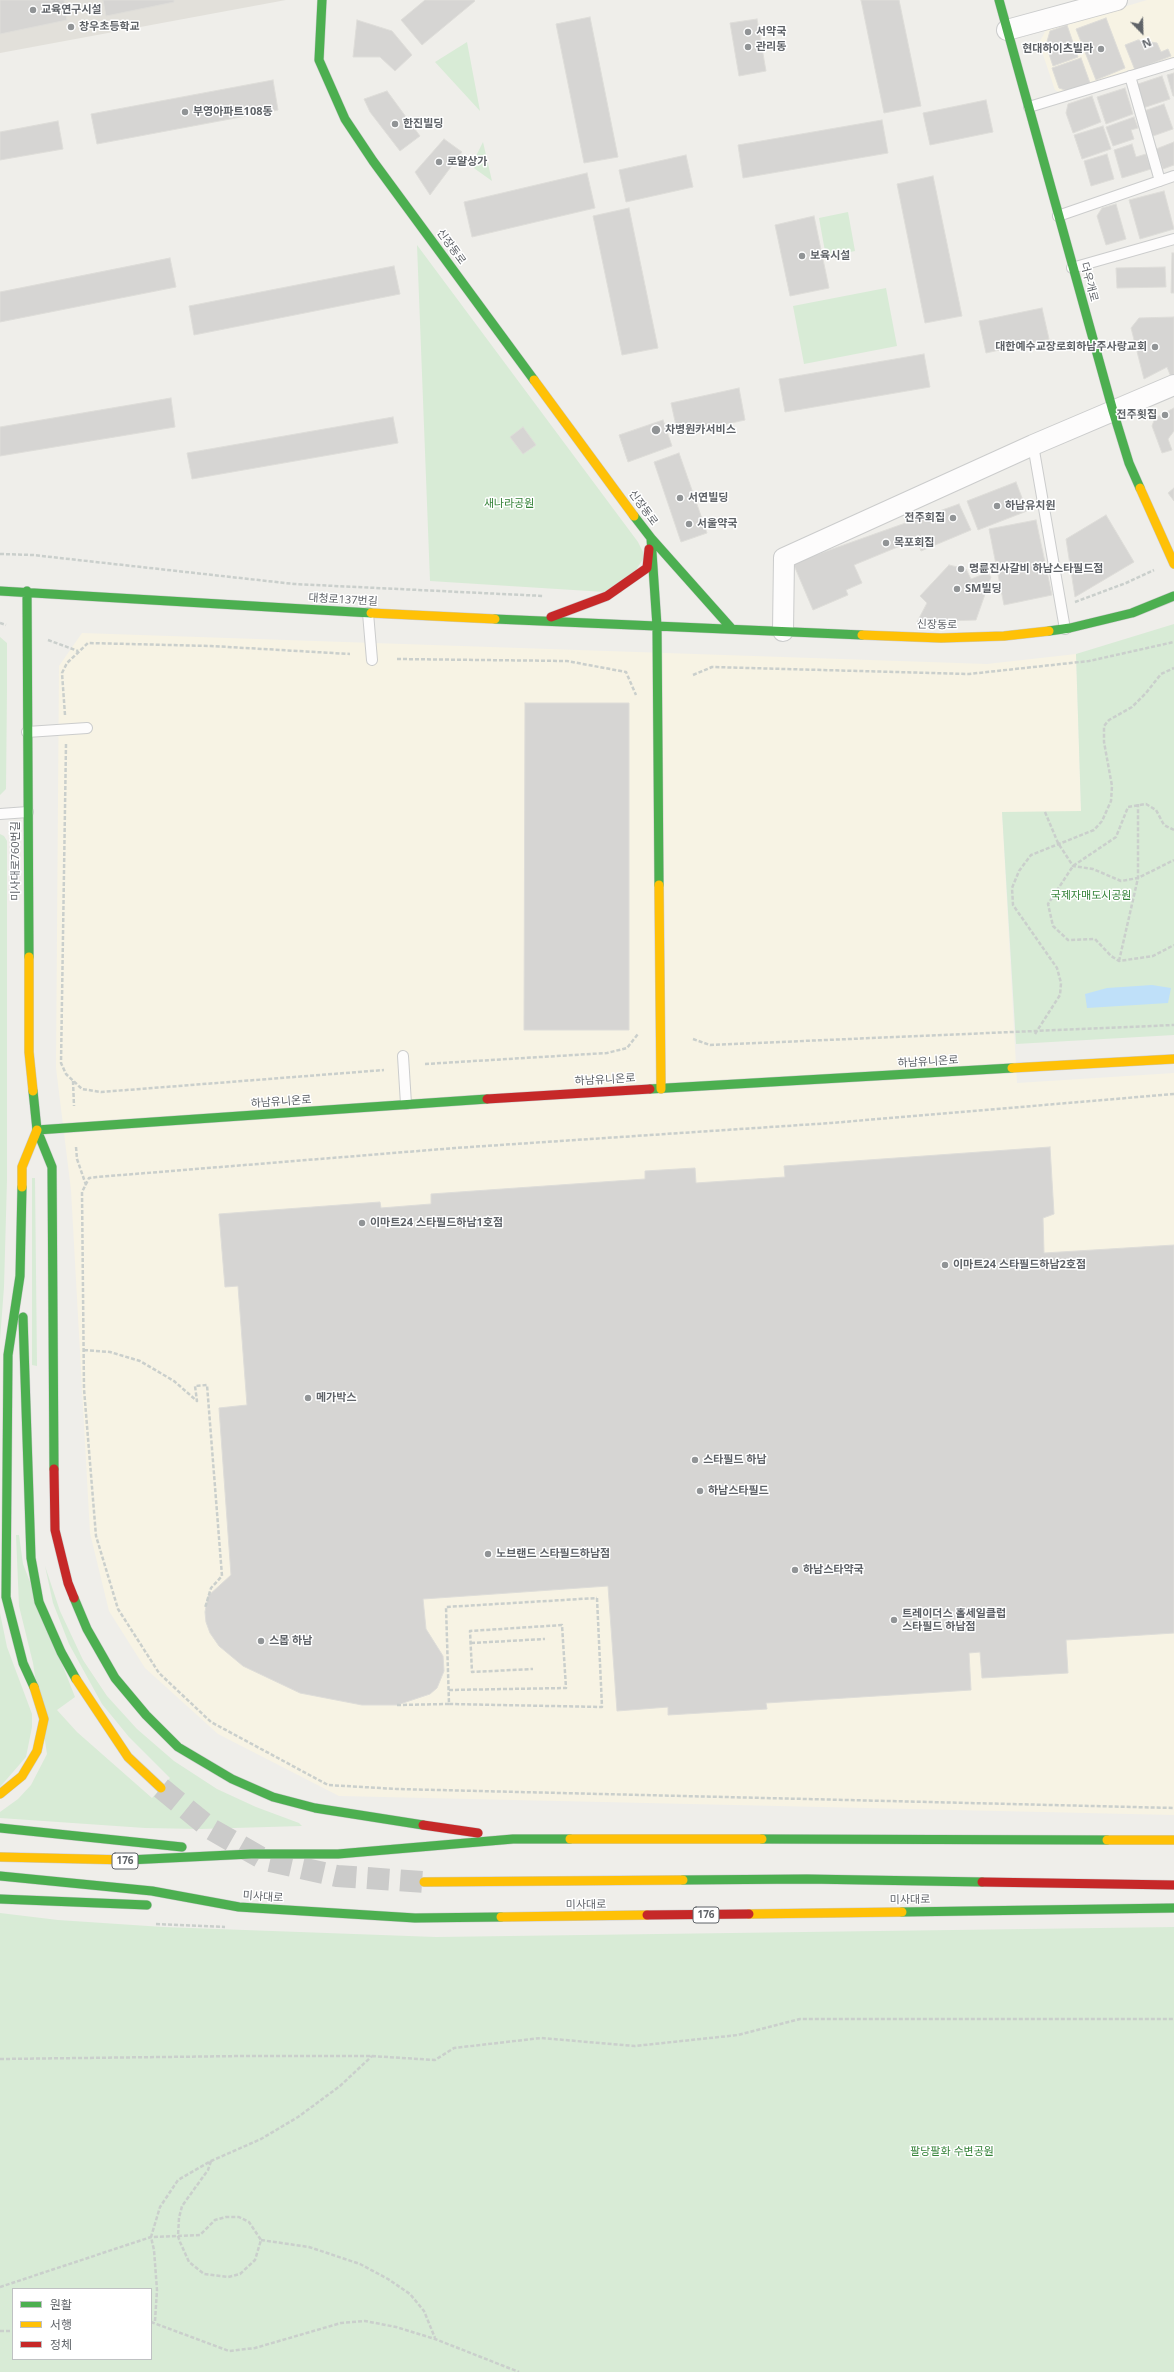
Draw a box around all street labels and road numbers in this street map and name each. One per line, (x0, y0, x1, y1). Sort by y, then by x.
street label: 신장동로 (434, 227, 468, 267)
street label: 더우개로 (1077, 261, 1101, 303)
street label: 신장동로 (626, 488, 660, 528)
street label: 대청로137번길 (308, 592, 378, 608)
street label: 신장동로 (917, 618, 957, 632)
street label: 미사대로760번길 (9, 821, 23, 901)
street label: 하남유니온로 (897, 1054, 959, 1070)
street label: 하남유니온로 (574, 1072, 636, 1088)
street label: 하남유니온로 (250, 1093, 312, 1111)
road number: 176 (112, 1853, 138, 1869)
street label: 미사대로 (242, 1889, 284, 1905)
street label: 미사대로 (890, 1893, 930, 1907)
street label: 미사대로 (566, 1898, 606, 1912)
road number: 176 (693, 1907, 719, 1923)

